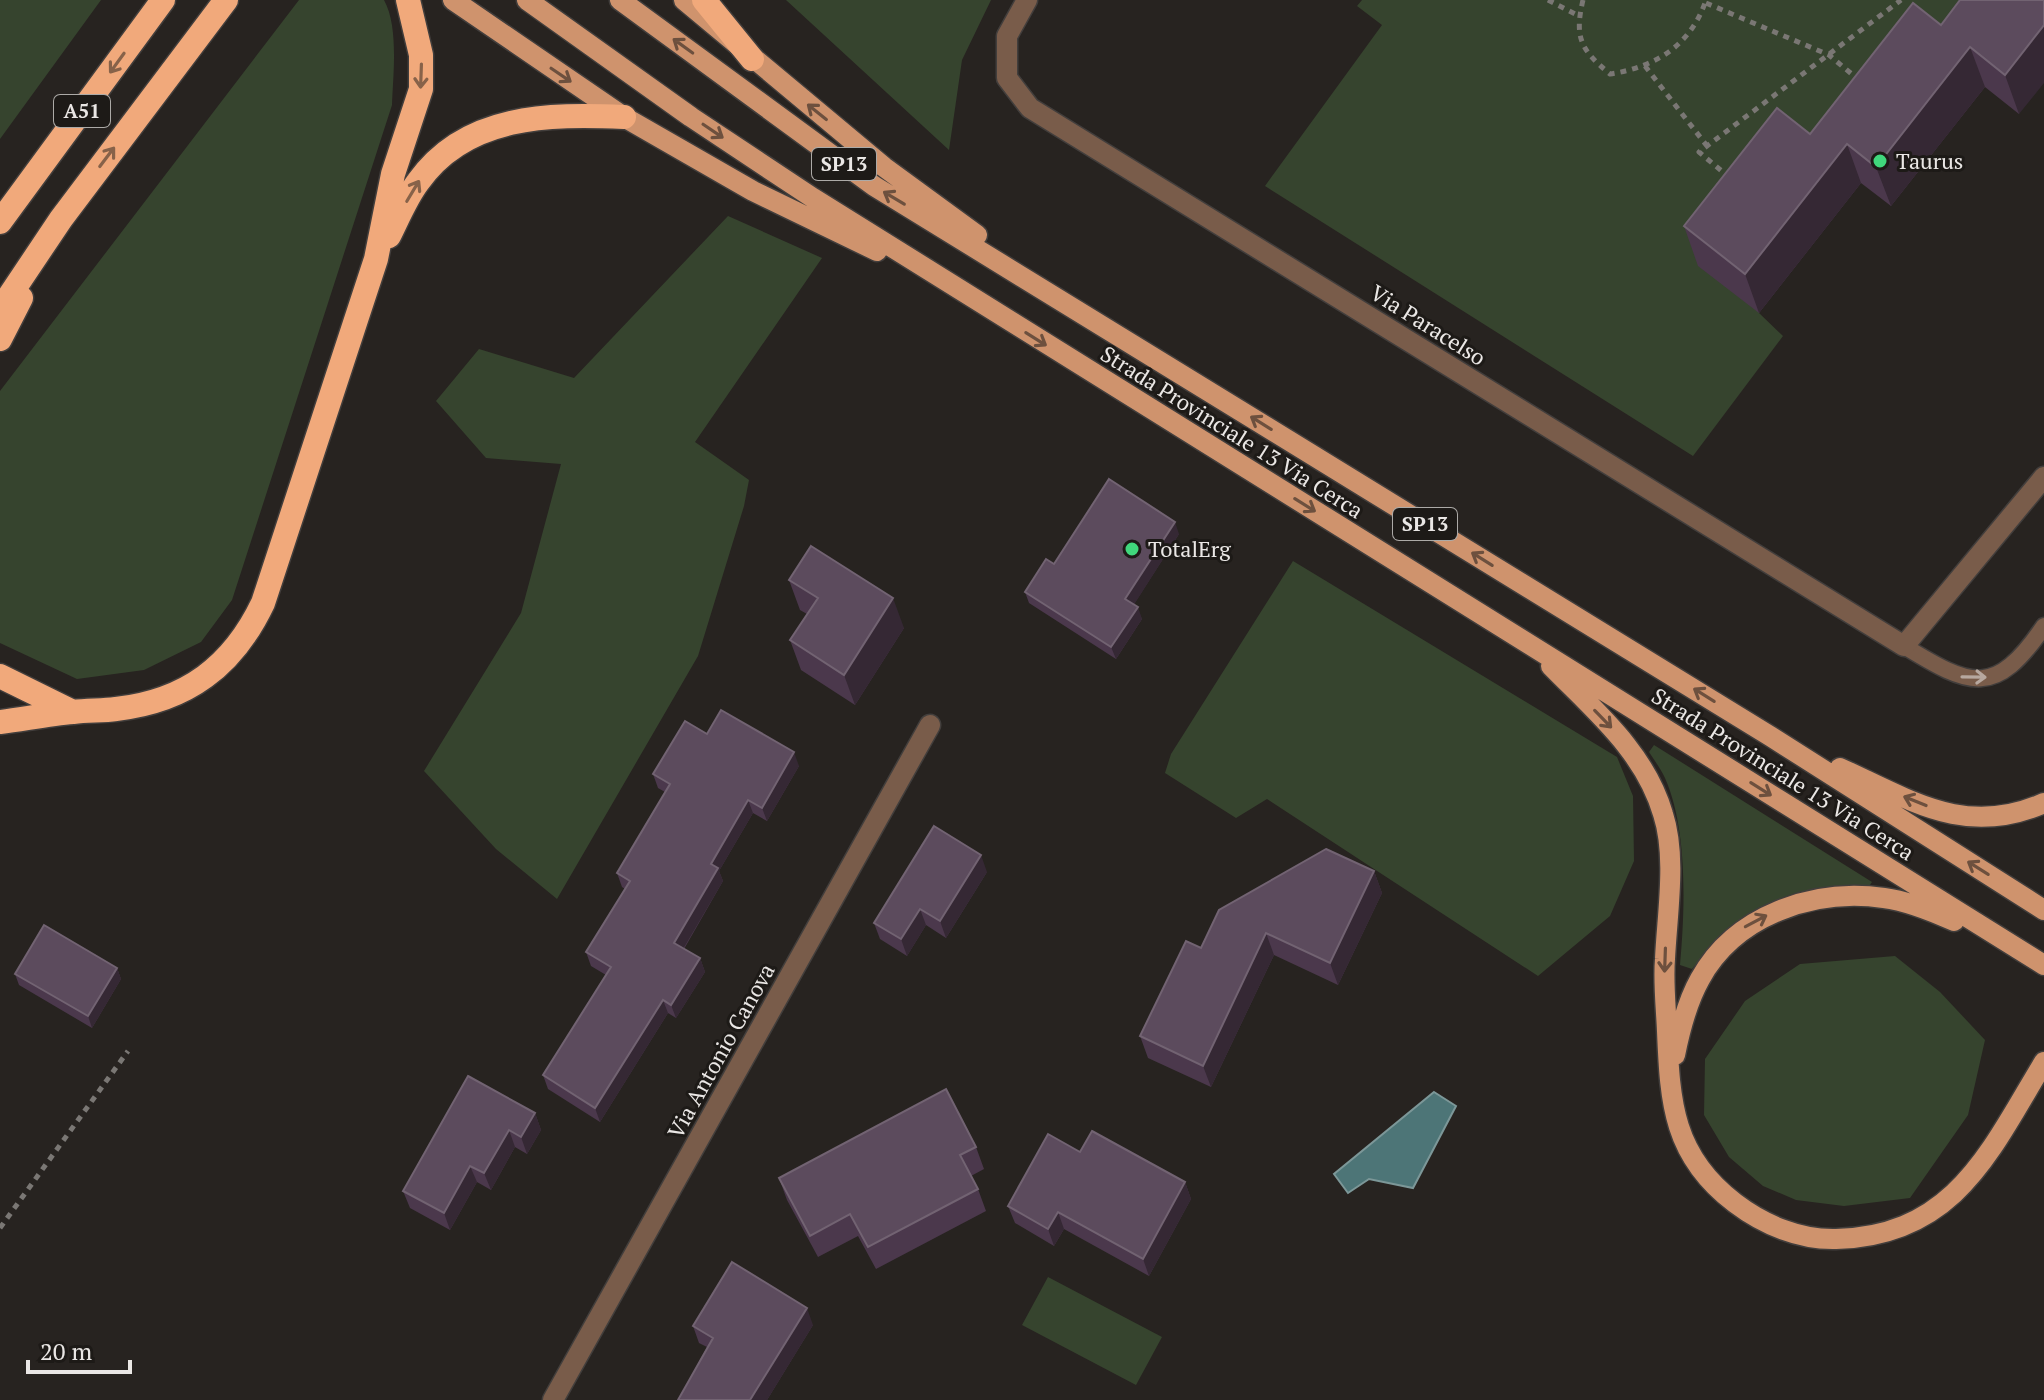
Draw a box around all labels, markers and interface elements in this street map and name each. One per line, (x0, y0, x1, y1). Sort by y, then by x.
one-way arrow (673, 38, 694, 55)
one-way arrow (109, 52, 126, 73)
one-way arrow (413, 62, 428, 89)
one-way arrow (549, 67, 571, 83)
road number: A51 (54, 95, 110, 127)
one-way arrow (807, 103, 828, 121)
one-way arrow (701, 123, 723, 139)
place label: Taurus (1896, 146, 1963, 175)
one-way arrow (98, 147, 115, 168)
road number: SP13 (812, 148, 876, 180)
marker: Taurus (1871, 152, 1889, 170)
one-way arrow (405, 180, 421, 203)
one-way arrow (883, 190, 906, 206)
street label: Via Paracelso (1365, 278, 1492, 372)
one-way arrow (1024, 331, 1047, 347)
street label: Strada Provinciale 13 Via Cerca (1096, 339, 1369, 524)
one-way arrow (1250, 415, 1273, 431)
one-way arrow (1293, 497, 1316, 513)
road number: SP13 (1393, 508, 1457, 540)
place label: TotalErg (1148, 534, 1231, 563)
marker: TotalErg (1123, 540, 1141, 558)
one-way arrow (1471, 551, 1494, 567)
one-way arrow (1960, 669, 1987, 685)
street label: Strada Provinciale 13 Via Cerca (1647, 681, 1920, 866)
one-way arrow (1693, 687, 1716, 703)
one-way arrow (1593, 709, 1612, 728)
one-way arrow (1750, 780, 1772, 797)
one-way arrow (1903, 793, 1928, 808)
one-way arrow (1967, 860, 1990, 876)
one-way arrow (1744, 913, 1767, 929)
one-way arrow (1658, 946, 1673, 972)
street label: Via Antonio Canova (660, 958, 781, 1143)
scale bar (28, 1324, 130, 1374)
text: 20 m (40, 1335, 92, 1367)

